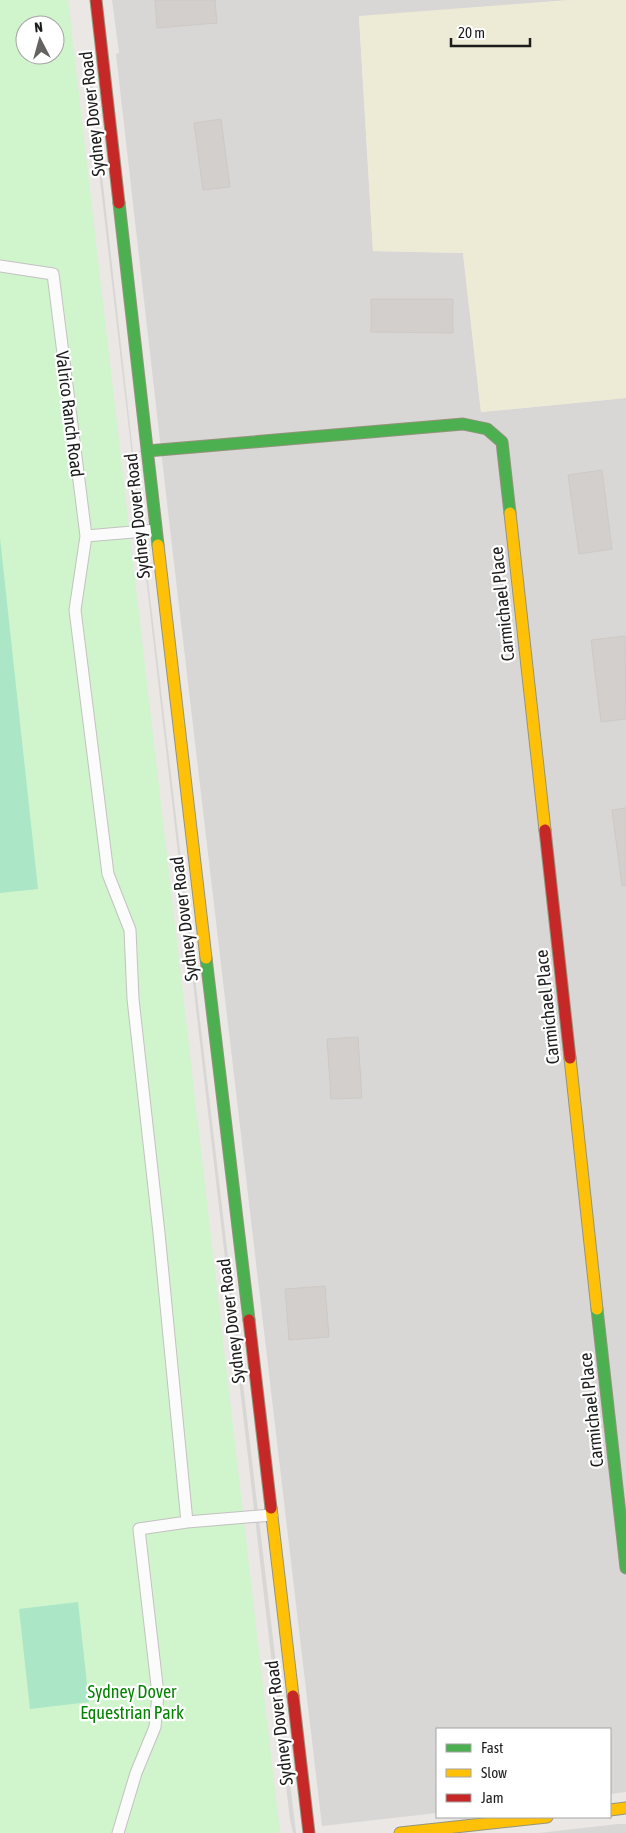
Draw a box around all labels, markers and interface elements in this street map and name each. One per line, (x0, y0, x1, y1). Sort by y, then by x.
north arrow (15, 15, 65, 65)
scale bar (451, 15, 530, 47)
text: N (34, 19, 44, 35)
text: 20 m (458, 24, 485, 41)
street label: Sydney Dover Road (75, 50, 109, 178)
street label: Valrico Ranch Road (52, 350, 88, 478)
street label: Sydney Dover Road (120, 452, 154, 580)
street label: Carmichael Place (486, 546, 518, 662)
street label: Sydney Dover Road (166, 855, 202, 983)
street label: Carmichael Place (531, 949, 563, 1065)
street label: Sydney Dover Road (213, 1257, 249, 1385)
street label: Carmichael Place (575, 1352, 607, 1468)
street label: Sydney Dover Road (261, 1659, 297, 1787)
park label: Sydney Dover Equestrian Park (80, 1681, 184, 1723)
legend (436, 1728, 611, 1818)
text: Fast (481, 1739, 503, 1756)
text: Slow (481, 1764, 507, 1781)
text: Jam (481, 1789, 504, 1806)

